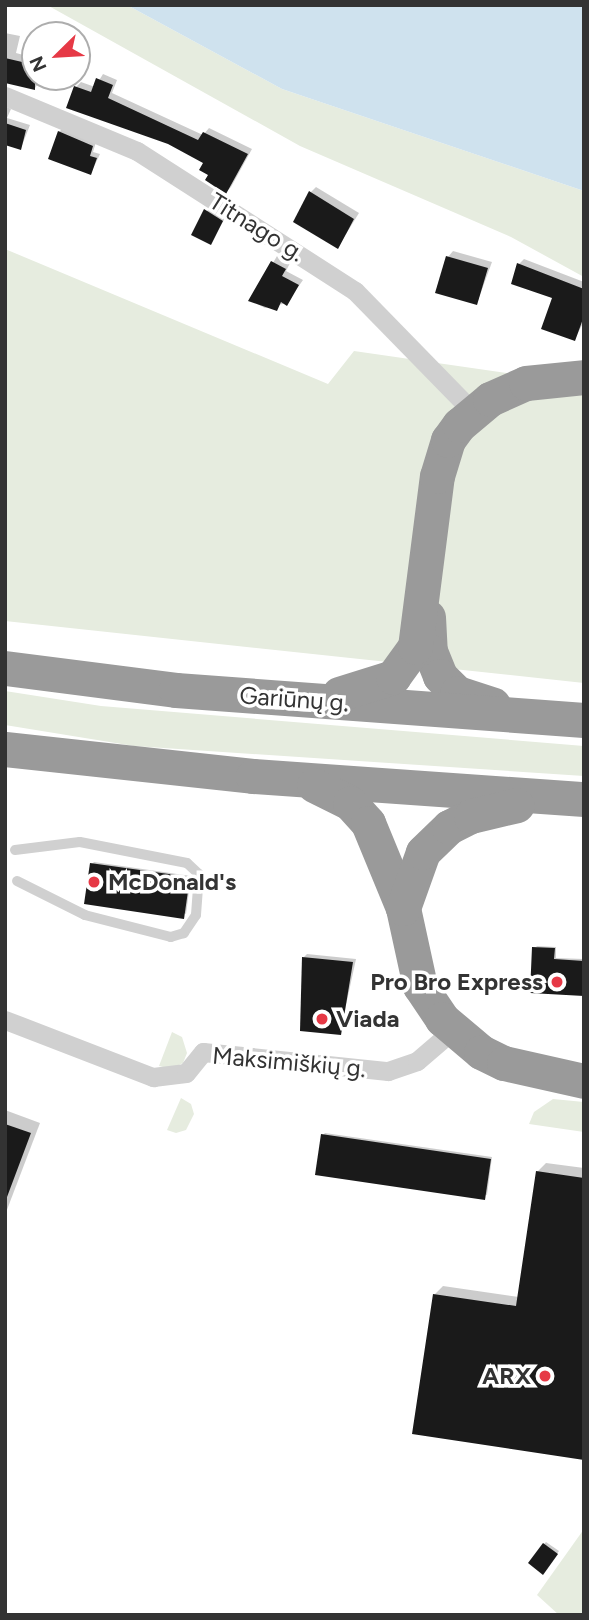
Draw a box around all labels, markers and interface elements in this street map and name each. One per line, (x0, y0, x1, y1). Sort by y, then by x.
north arrow (21, 21, 91, 91)
text: N (25, 53, 52, 75)
street label: Titnago g. (204, 187, 310, 267)
street label: Gariūnų g. (238, 681, 350, 717)
place label: McDonald's (108, 868, 236, 896)
marker: McDonald's (86, 874, 102, 890)
place label: Pro Bro Express (370, 968, 543, 996)
marker: Pro Bro Express (549, 974, 565, 990)
place label: Viada (336, 1005, 399, 1033)
marker: Viada (314, 1011, 330, 1027)
street label: Maksimiškių g. (211, 1041, 367, 1083)
place label: ARX (482, 1362, 531, 1390)
marker: ARX (537, 1368, 553, 1384)

